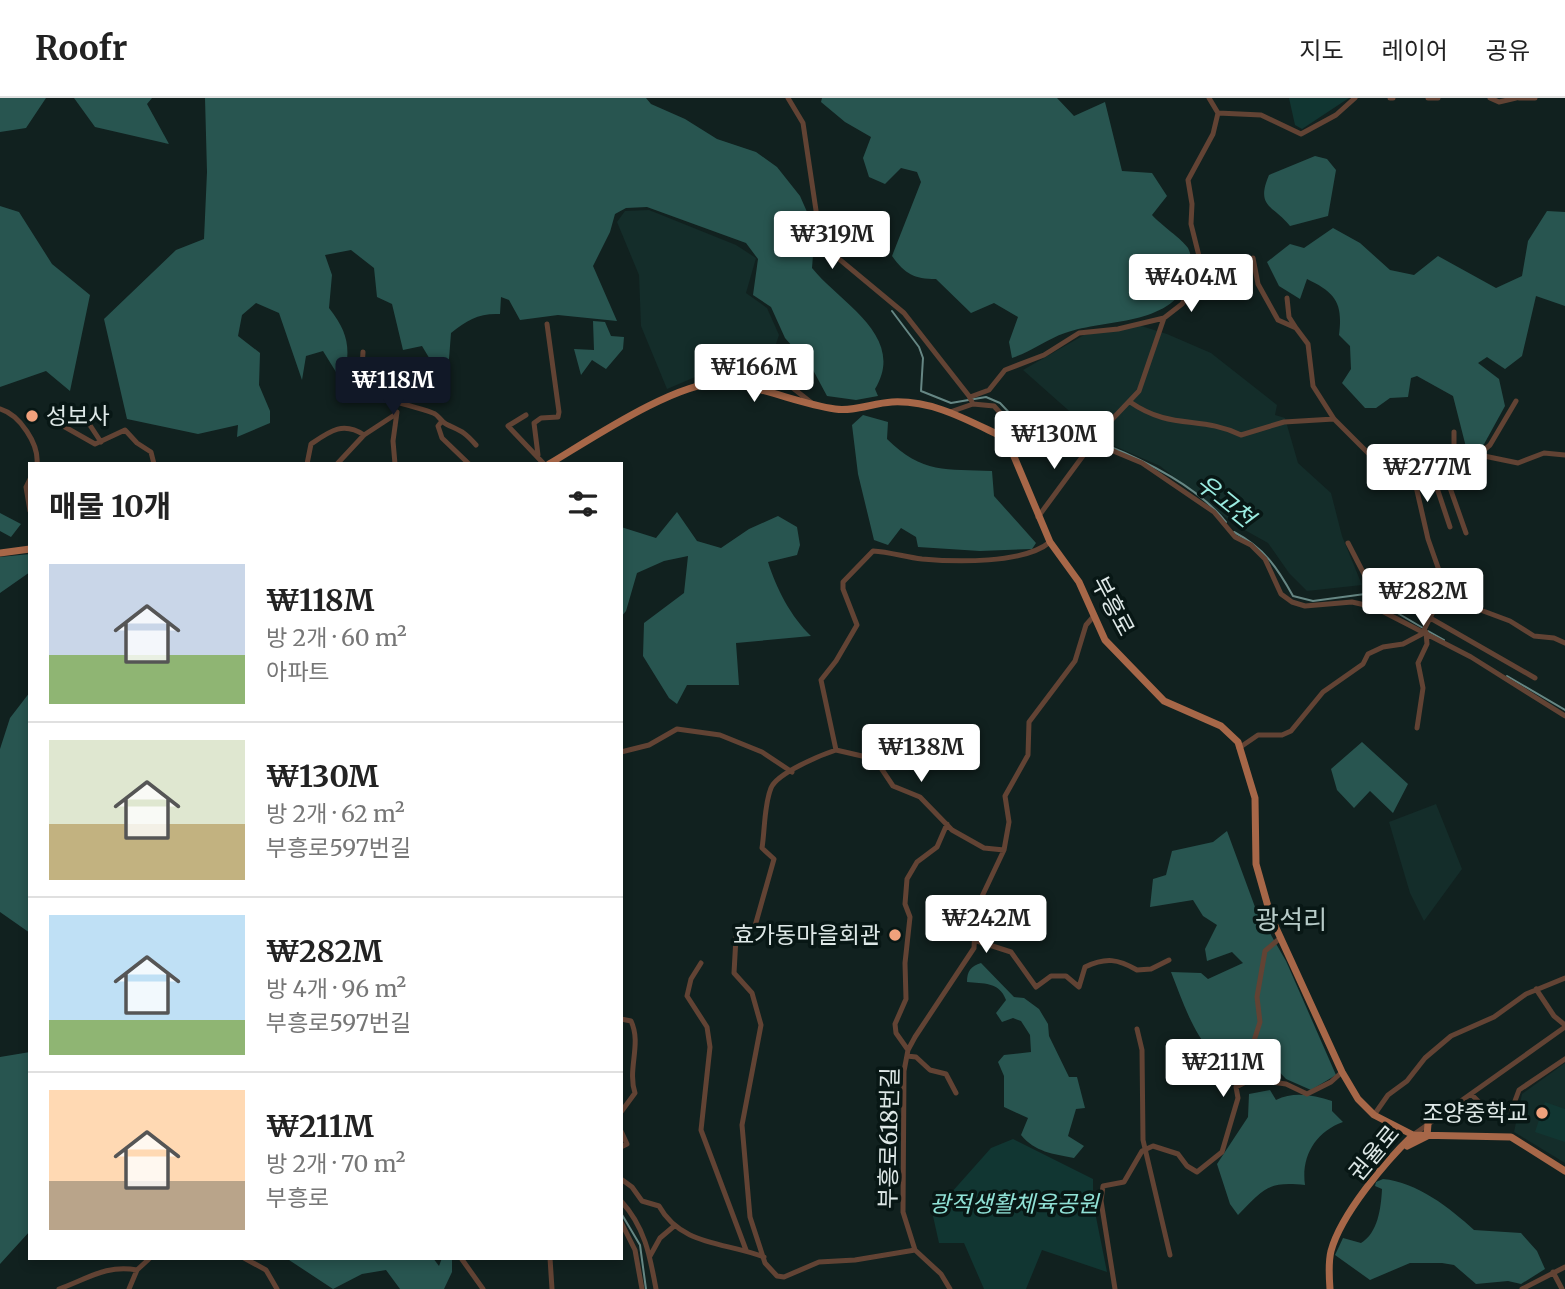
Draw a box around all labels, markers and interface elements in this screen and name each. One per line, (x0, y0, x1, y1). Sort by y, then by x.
text: Roofr (35, 28, 127, 69)
text: 지도 (1299, 35, 1344, 66)
text: 레이어 (1382, 35, 1448, 66)
text: 공유 (1486, 35, 1530, 66)
pin: ₩319M (783, 212, 881, 271)
text: ₩319M (790, 219, 874, 248)
pin: ₩404M (1142, 254, 1240, 314)
text: ₩404M (1145, 262, 1237, 291)
pin: ₩166M (705, 344, 803, 404)
text: ₩166M (711, 352, 797, 381)
pin: ₩118M (344, 358, 442, 417)
text: ₩118M (352, 365, 434, 394)
place label: 성보사 (46, 401, 109, 430)
marker: 성보사 (24, 408, 40, 424)
pin: ₩130M (1005, 412, 1103, 471)
text: ₩130M (1011, 419, 1097, 448)
pin: ₩277M (1378, 444, 1476, 504)
text: ₩277M (1383, 452, 1471, 481)
water label: 우고천 (1190, 468, 1263, 535)
icon: filters (564, 485, 602, 523)
text: 매물 10개 (49, 487, 171, 525)
pin: ₩282M (1374, 568, 1472, 628)
street label: 부흥로 (1086, 571, 1141, 641)
text: ₩282M (1378, 576, 1468, 605)
text: ₩118M (266, 581, 374, 619)
icon: home (105, 592, 189, 676)
text: 방 2개 · 60 m² (266, 623, 407, 652)
text: 아파트 (266, 657, 329, 686)
pin: ₩138M (872, 724, 970, 784)
text: ₩138M (878, 732, 964, 761)
text: ₩130M (266, 757, 379, 795)
icon: home (105, 768, 189, 852)
text: 방 2개 · 62 m² (266, 799, 405, 828)
text: 부흥로597번길 (266, 833, 411, 862)
pin: ₩242M (937, 896, 1035, 955)
text: ₩242M (941, 903, 1031, 932)
district label: 광석리 (1255, 903, 1327, 936)
place label: 효가동마을회관 (733, 920, 881, 949)
marker: 효가동마을회관 (887, 927, 903, 943)
text: ₩282M (266, 932, 383, 970)
icon: home (105, 943, 189, 1027)
text: 방 4개 · 96 m² (266, 974, 406, 1003)
text: 부흥로597번길 (266, 1008, 411, 1037)
pin: ₩211M (1174, 1040, 1272, 1099)
text: ₩211M (1182, 1047, 1264, 1076)
street label: 부흥로618번길 (873, 1067, 904, 1209)
place label: 조양중학교 (1422, 1098, 1528, 1127)
marker: 조양중학교 (1534, 1105, 1550, 1121)
text: ₩211M (266, 1107, 374, 1145)
icon: home (105, 1118, 189, 1202)
street label: 권율로 (1342, 1119, 1405, 1186)
text: 방 2개 · 70 m² (266, 1149, 405, 1178)
text: 부흥로 (266, 1183, 329, 1212)
park label: 광적생활체육공원 (929, 1189, 1100, 1218)

